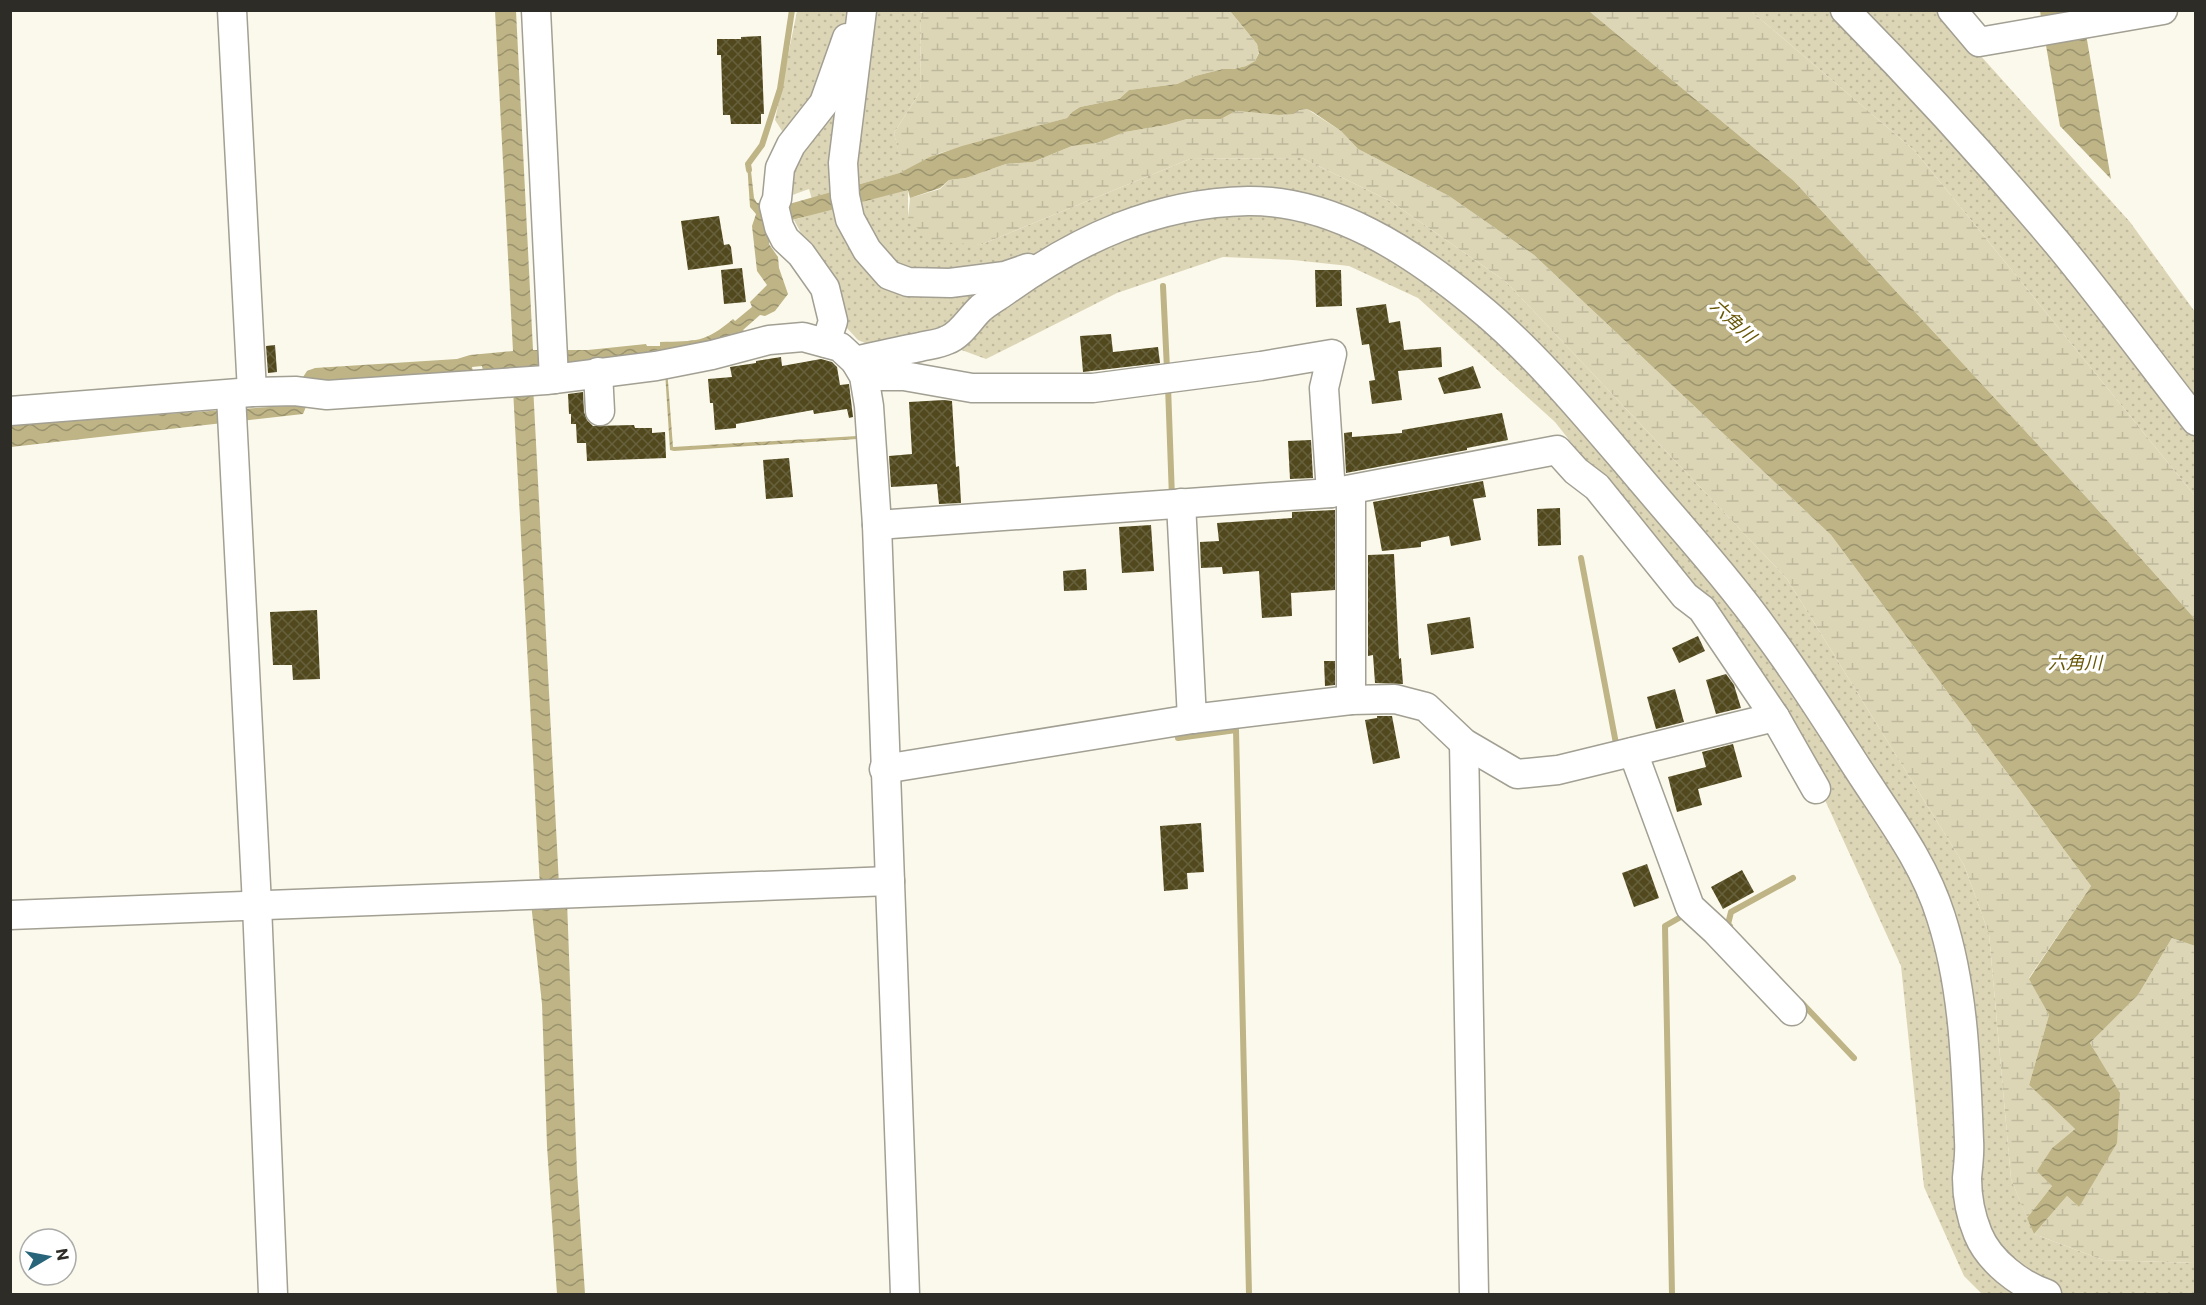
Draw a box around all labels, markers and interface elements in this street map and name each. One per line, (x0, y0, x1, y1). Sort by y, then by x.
water label: 六角川 (1706, 294, 1762, 348)
water label: 六角川 (2048, 651, 2104, 673)
north arrow (18, 1227, 78, 1287)
text: N (53, 1247, 74, 1262)

